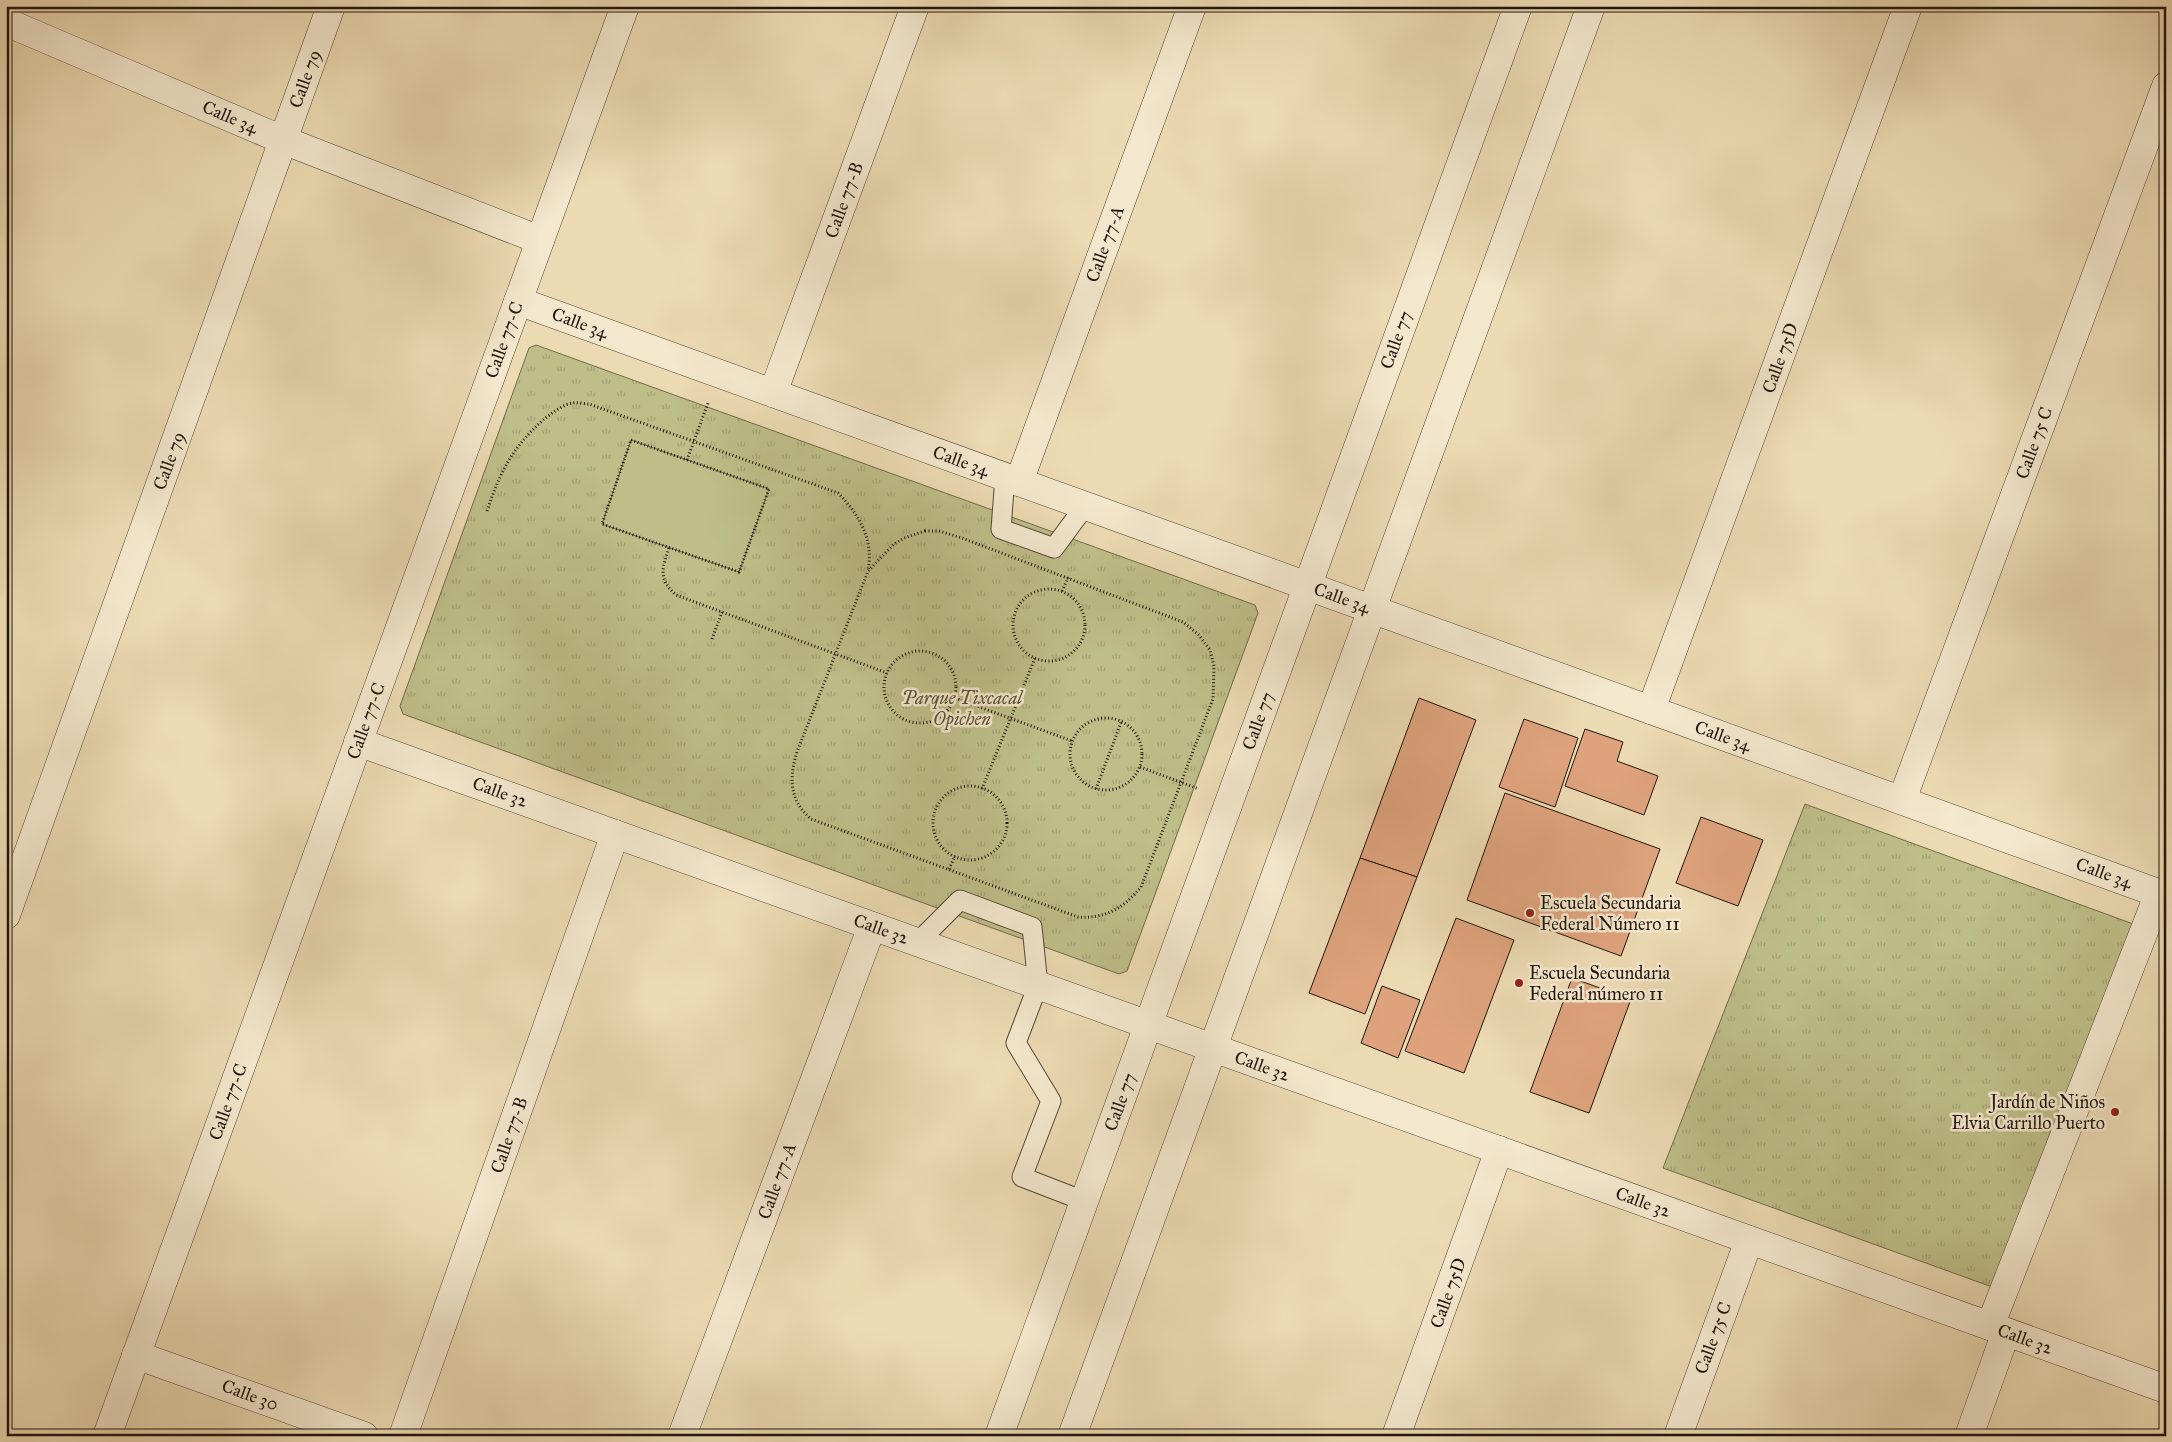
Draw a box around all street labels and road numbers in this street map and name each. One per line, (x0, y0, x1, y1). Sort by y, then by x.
street label: Calle 79 (284, 47, 326, 111)
street label: Calle 34 (199, 96, 262, 139)
street label: Calle 77-B (820, 159, 868, 241)
street label: Calle 77-A (1081, 203, 1129, 285)
street label: Calle 77-C (480, 299, 528, 381)
street label: Calle 34 (549, 303, 612, 344)
street label: Calle 77 (1375, 308, 1417, 372)
street label: Calle 75D (1757, 320, 1803, 396)
street label: Calle 75 C (2011, 404, 2057, 482)
street label: Calle 79 (148, 429, 190, 493)
street label: Calle 34 (930, 441, 993, 482)
street label: Calle 34 (1311, 578, 1374, 619)
street label: Calle 77-C (342, 680, 390, 762)
street label: Calle 77 (1237, 689, 1279, 753)
street label: Calle 34 (1692, 716, 1755, 757)
street label: Calle 32 (469, 772, 531, 812)
street label: Calle 34 (2073, 853, 2136, 894)
street label: Calle 32 (850, 909, 912, 949)
street label: Calle 32 (1231, 1046, 1293, 1086)
street label: Calle 77-C (204, 1061, 252, 1143)
street label: Calle 77 (1099, 1070, 1141, 1134)
street label: Calle 77-B (486, 1094, 532, 1176)
street label: Calle 77-A (753, 1140, 801, 1222)
street label: Calle 32 (1612, 1182, 1674, 1222)
street label: Calle 75D (1425, 1255, 1471, 1331)
street label: Calle 75 C (1690, 1299, 1736, 1377)
street label: Calle 32 (1994, 1319, 2056, 1359)
street label: Calle 30 (219, 1375, 281, 1415)

